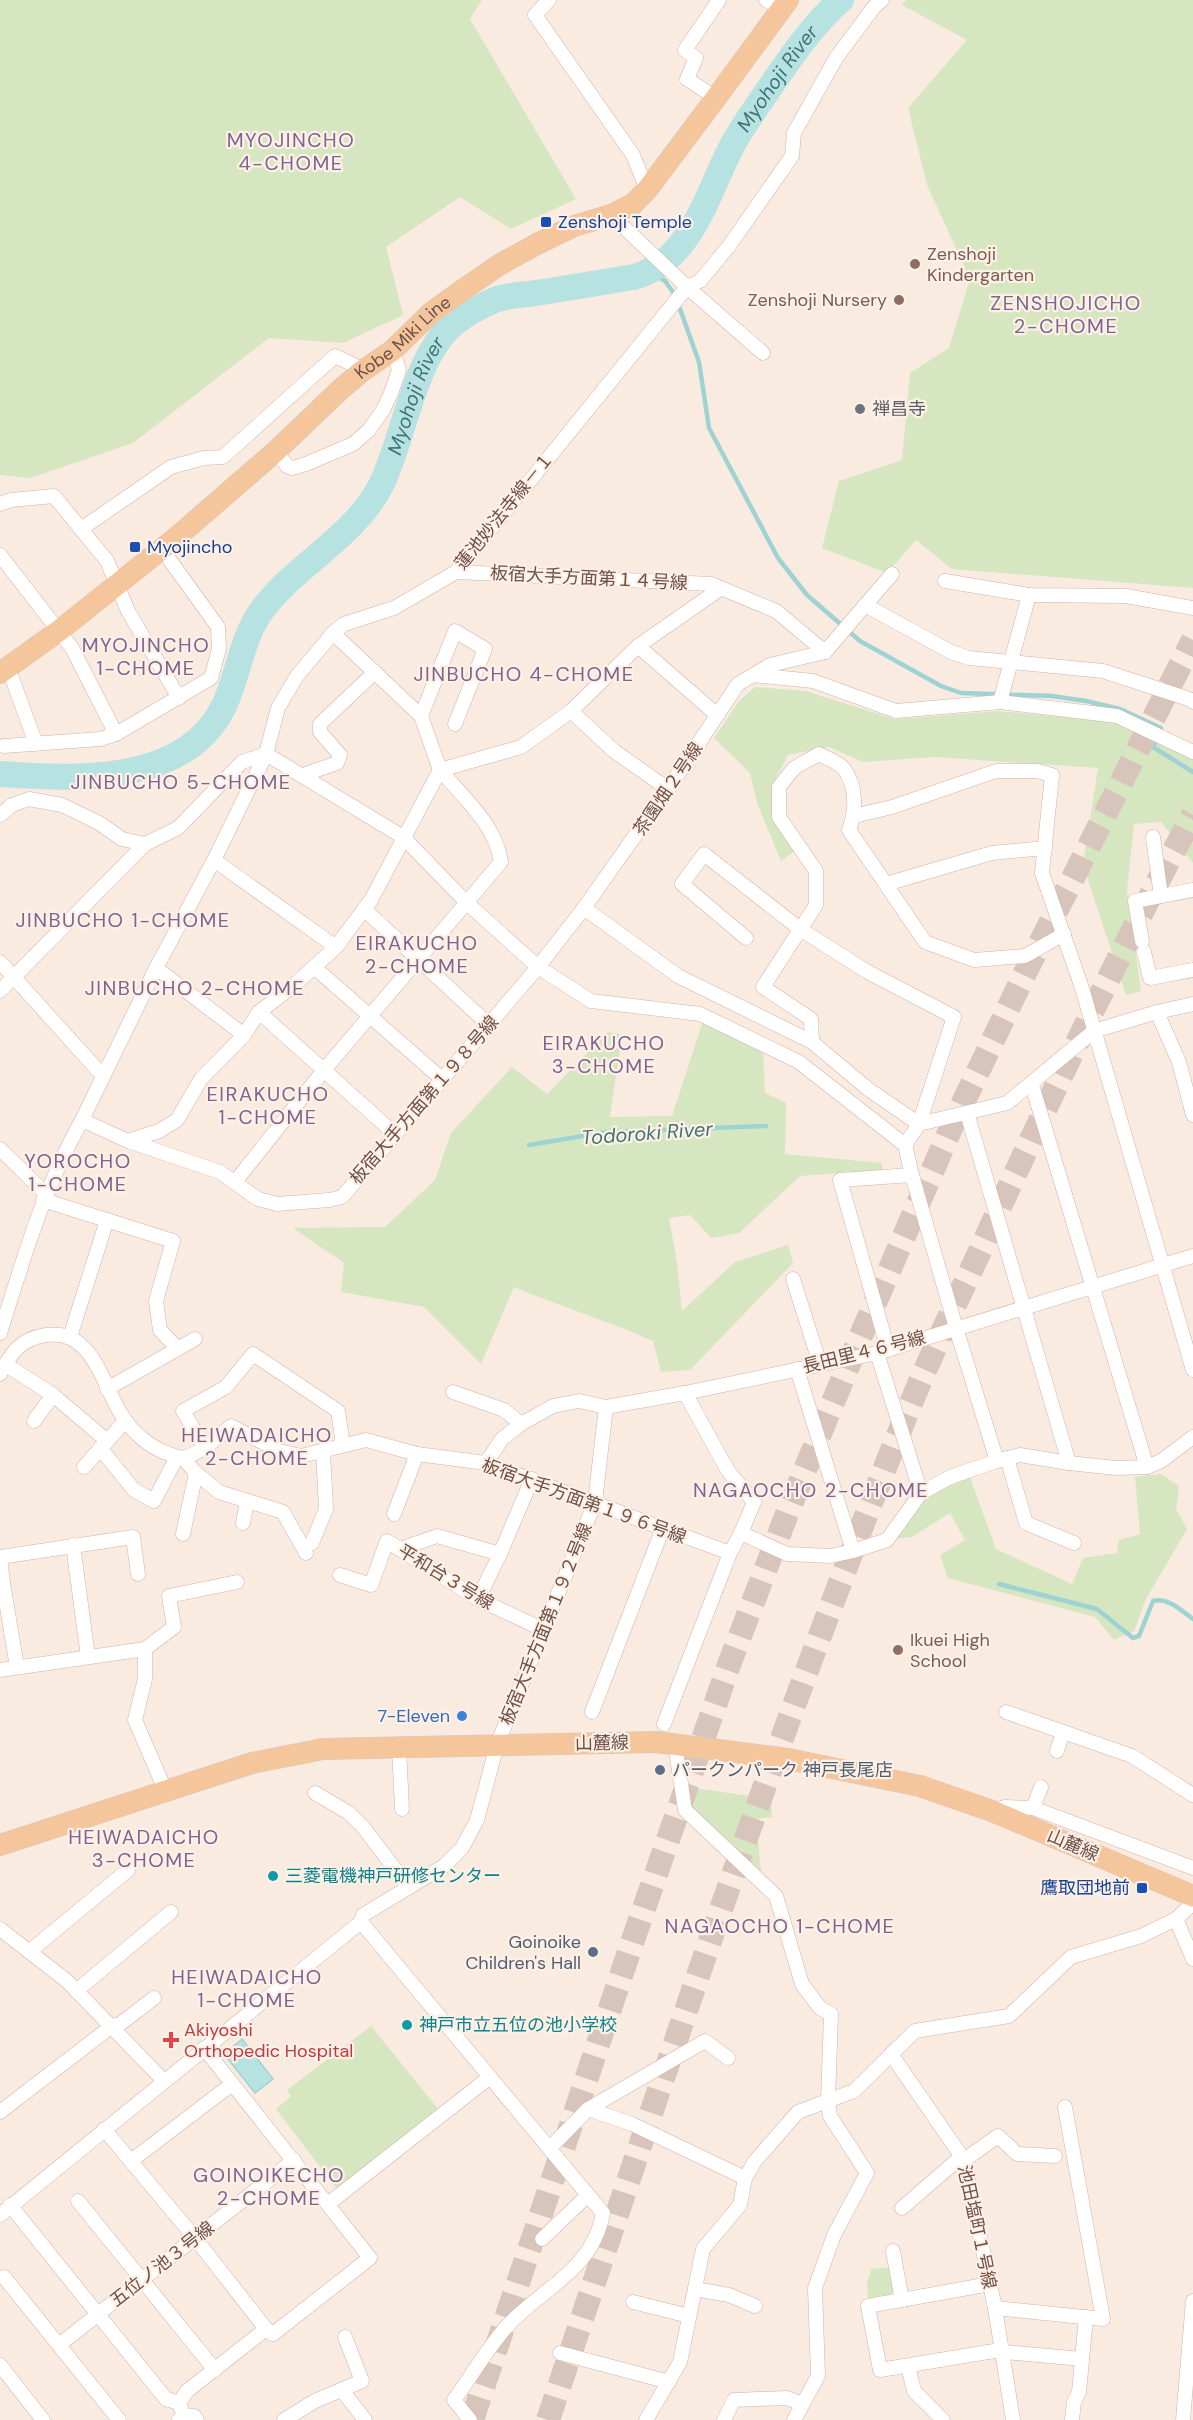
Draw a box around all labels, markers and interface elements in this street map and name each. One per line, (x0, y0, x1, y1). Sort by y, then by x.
water label: Myohoji River (730, 19, 824, 137)
district label: MYOJINCHO 4-CHOME (227, 127, 355, 176)
place label: Zenshoji Temple (558, 210, 692, 234)
marker: Zenshoji Temple (539, 215, 553, 229)
place label: Zenshoji Kindergarten (927, 242, 1034, 287)
marker: Zenshoji Kindergarten (908, 257, 922, 271)
place label: Zenshoji Nursery (748, 288, 887, 312)
street label: Kobe Miki Line (349, 290, 456, 384)
district label: ZENSHOJICHO 2-CHOME (990, 290, 1142, 339)
marker: Zenshoji Nursery (892, 293, 906, 307)
water label: Myohoji River (381, 331, 451, 458)
place label: 禅昌寺 (872, 397, 926, 421)
marker: 禅昌寺 (853, 402, 867, 416)
street label: 蓮池妙法寺線－１ (449, 447, 559, 575)
place label: Myojincho (147, 535, 232, 559)
marker: Myojincho (128, 540, 142, 554)
street label: 板宿大手方面第１４号線 (490, 561, 688, 595)
district label: MYOJINCHO 1-CHOME (82, 632, 210, 681)
district label: JINBUCHO 4-CHOME (414, 661, 634, 687)
street label: 茶園畑２号線 (628, 738, 708, 840)
district label: JINBUCHO 5-CHOME (70, 769, 292, 795)
district label: JINBUCHO 1-CHOME (15, 907, 231, 933)
district label: EIRAKUCHO 2-CHOME (356, 930, 478, 979)
district label: JINBUCHO 2-CHOME (85, 975, 305, 1001)
street label: 板宿大手方面第１９８号線 (344, 1011, 504, 1189)
district label: EIRAKUCHO 3-CHOME (543, 1030, 665, 1079)
district label: EIRAKUCHO 1-CHOME (207, 1081, 329, 1130)
water label: Todoroki River (580, 1115, 714, 1151)
district label: YOROCHO 1-CHOME (24, 1148, 132, 1197)
street label: 長田里４６号線 (800, 1325, 928, 1379)
district label: HEIWADAICHO 2-CHOME (181, 1422, 333, 1471)
street label: 板宿大手方面第１９６号線 (478, 1453, 690, 1549)
district label: NAGAOCHO 2-CHOME (693, 1477, 929, 1503)
street label: 板宿大手方面第１９２号線 (494, 1519, 598, 1729)
street label: 平和台３号線 (394, 1539, 498, 1615)
place label: Ikuei High School (910, 1628, 990, 1673)
marker: Ikuei High School (891, 1643, 905, 1657)
place label: 7-Eleven (378, 1704, 450, 1728)
marker: 7-Eleven (455, 1709, 469, 1723)
street label: 山麓線 (575, 1731, 629, 1755)
place label: パークンパーク 神戸長尾店 (672, 1758, 893, 1782)
marker: パークンパーク 神戸長尾店 (653, 1763, 667, 1777)
street label: 山麓線 (1043, 1823, 1103, 1867)
district label: HEIWADAICHO 3-CHOME (68, 1824, 220, 1873)
place label: 三菱電機神戸研修センター (285, 1864, 501, 1888)
marker: 三菱電機神戸研修センター (266, 1869, 280, 1883)
place label: 鷹取団地前 (1040, 1876, 1130, 1900)
marker: 鷹取団地前 (1135, 1881, 1149, 1895)
district label: NAGAOCHO 1-CHOME (665, 1913, 895, 1939)
place label: Goinoike Children's Hall (465, 1930, 581, 1975)
marker: Goinoike Children's Hall (586, 1945, 600, 1959)
district label: HEIWADAICHO 1-CHOME (171, 1964, 323, 2013)
place label: 神戸市立五位の池小学校 (419, 2013, 617, 2037)
place label: Akiyoshi Orthopedic Hospital (184, 2018, 353, 2063)
marker: 神戸市立五位の池小学校 (400, 2018, 414, 2032)
marker: Akiyoshi Orthopedic Hospital (162, 2031, 180, 2049)
district label: GOINOIKECHO 2-CHOME (193, 2162, 345, 2211)
street label: 池田塩町１号線 (952, 2163, 1002, 2291)
street label: 五位ノ池３号線 (105, 2216, 219, 2312)

